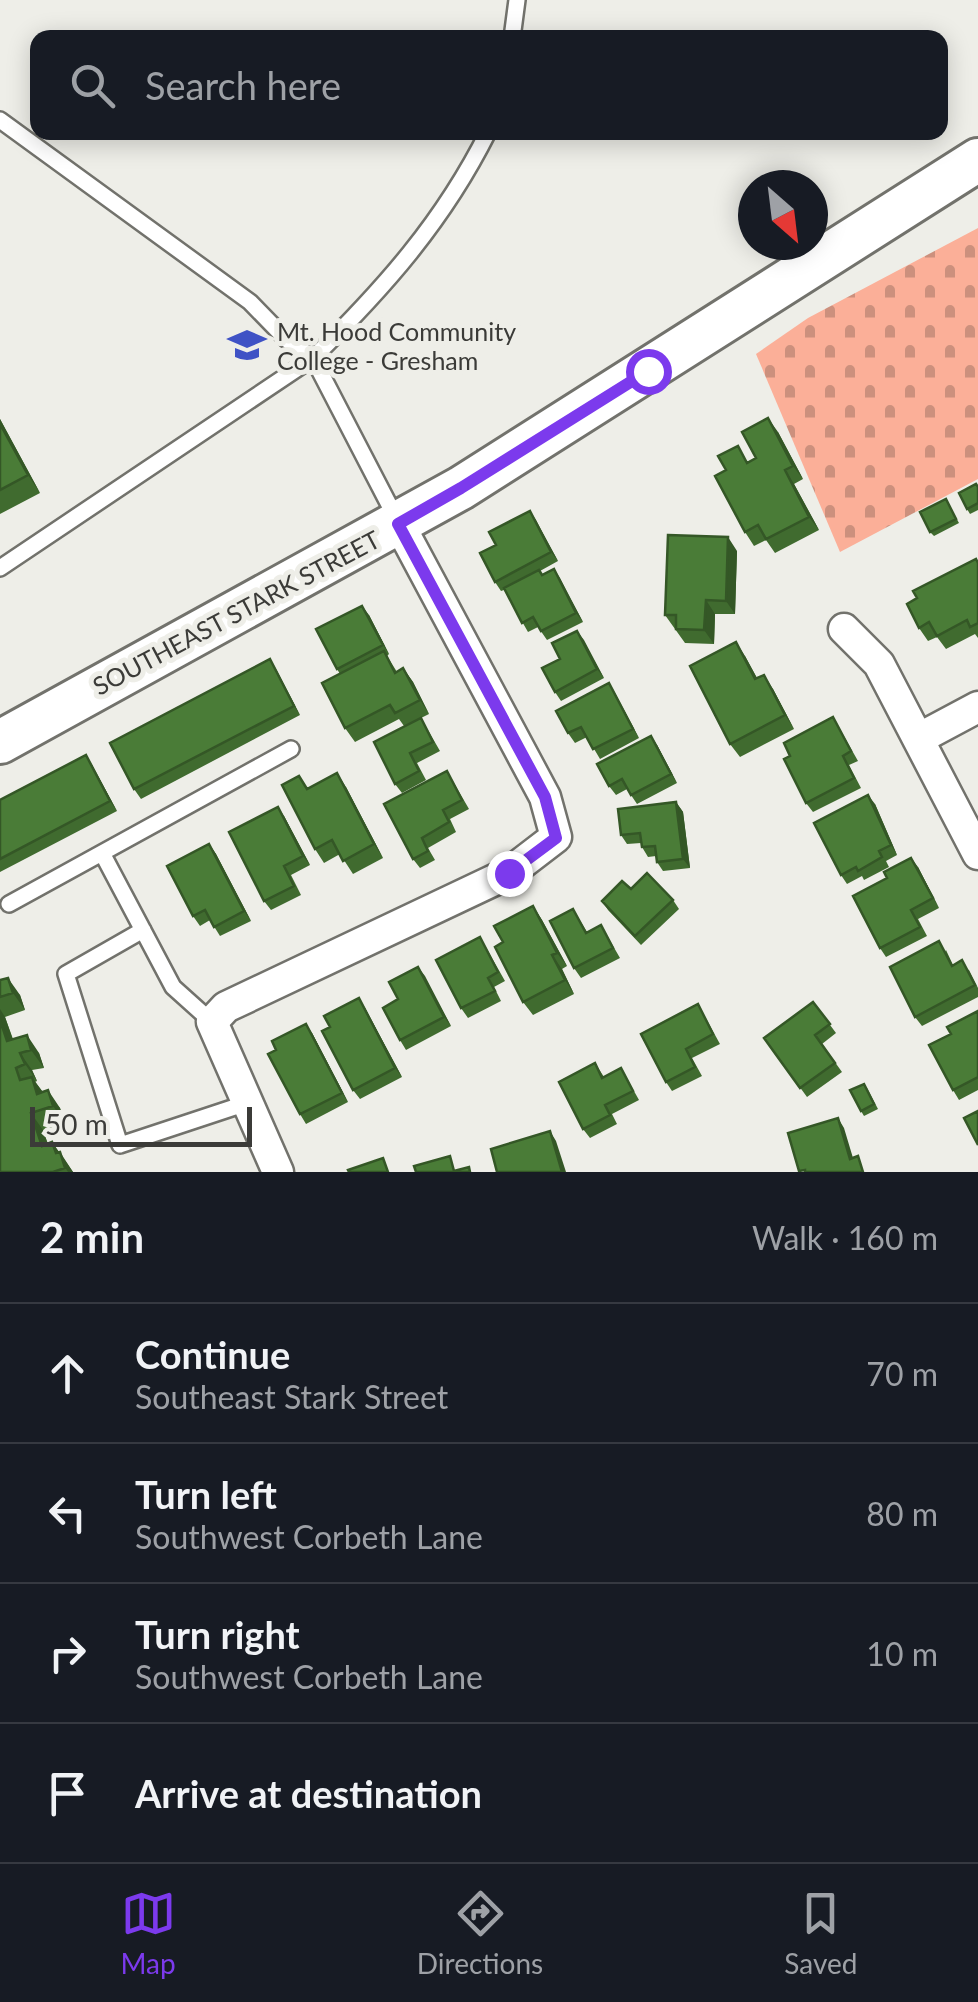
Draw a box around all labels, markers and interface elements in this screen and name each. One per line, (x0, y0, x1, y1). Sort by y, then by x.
search box (30, 30, 948, 140)
icon: search (65, 58, 120, 113)
text: Search here (145, 62, 341, 108)
north arrow (738, 170, 828, 260)
place label: Mt. Hood Community College - Gresham (277, 316, 516, 375)
school or university icon: Mt. Hood Community College - Gresham (226, 324, 268, 366)
route start (626, 349, 672, 395)
street label: SOUTHEAST STARK STREET (87, 523, 385, 701)
route end (487, 851, 533, 897)
scale bar (30, 1102, 252, 1146)
text: 50 m (45, 1107, 108, 1141)
text: 2 min (40, 1212, 144, 1262)
text: Walk · 160 m (752, 1218, 938, 1257)
text: Continue (135, 1331, 290, 1377)
icon: ahead (40, 1346, 95, 1401)
text: 70 m (866, 1354, 938, 1393)
text: Southeast Stark Street (135, 1377, 448, 1416)
text: Turn left (135, 1471, 277, 1517)
icon: left (40, 1486, 95, 1541)
text: 80 m (866, 1494, 938, 1533)
text: Southwest Corbeth Lane (135, 1517, 483, 1556)
text: Turn right (135, 1611, 300, 1657)
icon: right (40, 1626, 95, 1681)
text: 10 m (866, 1634, 938, 1673)
text: Southwest Corbeth Lane (135, 1657, 483, 1696)
icon: arrive (40, 1766, 95, 1821)
text: Arrive at destination (135, 1770, 482, 1816)
tab: Map (121, 1886, 176, 1980)
tab: Directions (417, 1886, 543, 1980)
tab: Saved (784, 1886, 857, 1980)

